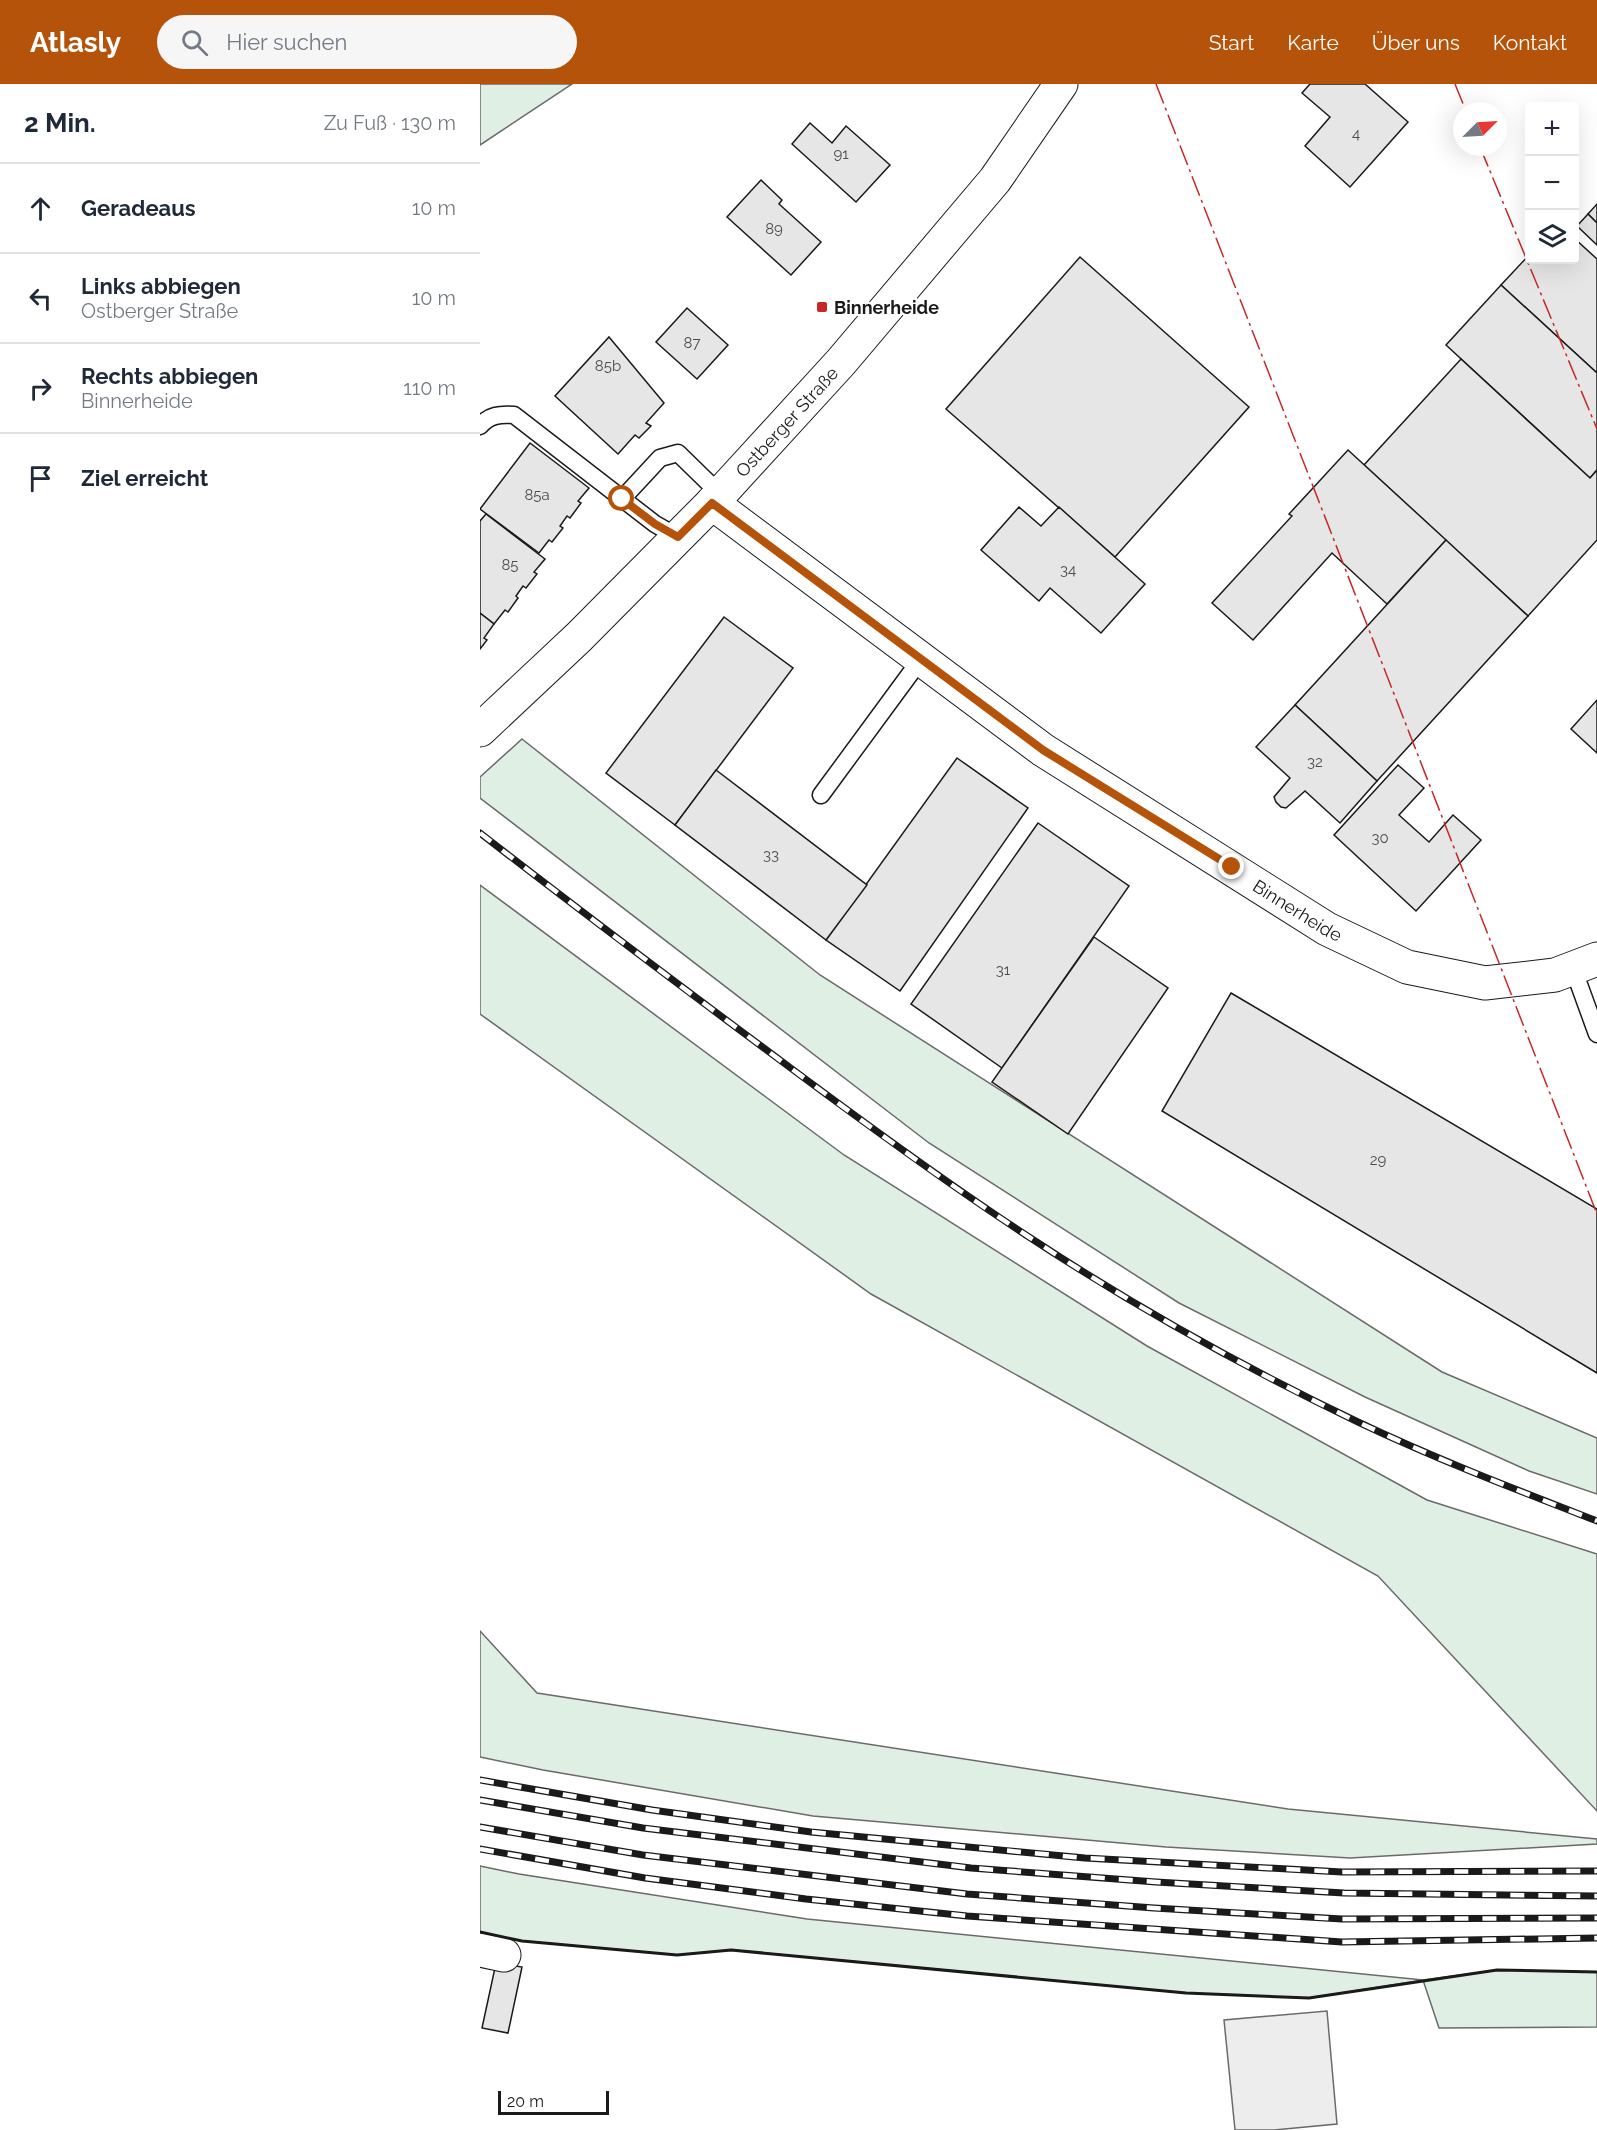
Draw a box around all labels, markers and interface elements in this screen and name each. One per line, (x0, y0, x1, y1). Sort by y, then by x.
search box (157, 15, 577, 69)
text: Atlasly (30, 26, 121, 59)
icon: search (178, 26, 211, 59)
text: Hier suchen (226, 29, 347, 55)
text: Start (1209, 30, 1254, 55)
text: Karte (1287, 30, 1339, 55)
text: Über uns (1372, 30, 1460, 55)
text: Kontakt (1493, 30, 1567, 55)
north arrow (1453, 102, 1507, 156)
map controls (1525, 102, 1579, 264)
button: + (1525, 102, 1579, 156)
text: 2 Min. (24, 108, 96, 138)
text: Zu Fuß · 130 m (324, 111, 456, 135)
house number: 4 (1352, 125, 1360, 143)
house number: 91 (833, 145, 849, 163)
button: − (1525, 156, 1579, 210)
icon: ahead (24, 192, 57, 225)
text: Geradeaus (81, 195, 196, 221)
text: 10 m (412, 196, 456, 220)
button: layers (1525, 210, 1579, 264)
house number: 89 (765, 220, 783, 238)
text: Links abbiegen (81, 273, 241, 299)
icon: left (24, 282, 57, 315)
text: 10 m (412, 286, 456, 310)
place label: Binnerheide (834, 297, 939, 318)
text: Ostberger Straße (81, 299, 238, 323)
marker: Binnerheide (815, 300, 829, 314)
house number: 87 (684, 334, 700, 352)
house number: 85b (595, 357, 621, 375)
street label: Ostberger Straße (731, 362, 842, 481)
text: Rechts abbiegen (81, 363, 258, 389)
icon: right (24, 372, 57, 405)
text: 110 m (403, 376, 456, 400)
text: Binnerheide (81, 389, 193, 413)
icon: arrive (24, 462, 57, 495)
text: Ziel erreicht (81, 465, 208, 491)
route start (608, 485, 634, 511)
house number: 85a (524, 486, 550, 504)
house number: 85 (501, 556, 519, 574)
house number: 34 (1060, 561, 1076, 579)
house number: 32 (1307, 753, 1323, 771)
house number: 30 (1371, 829, 1389, 847)
house number: 33 (763, 846, 779, 864)
route end (1218, 853, 1244, 879)
street label: Binnerheide (1249, 875, 1346, 945)
house number: 31 (996, 961, 1011, 979)
house number: 29 (1370, 1151, 1387, 1169)
scale bar (498, 2088, 609, 2116)
text: 20 m (507, 2092, 544, 2111)

